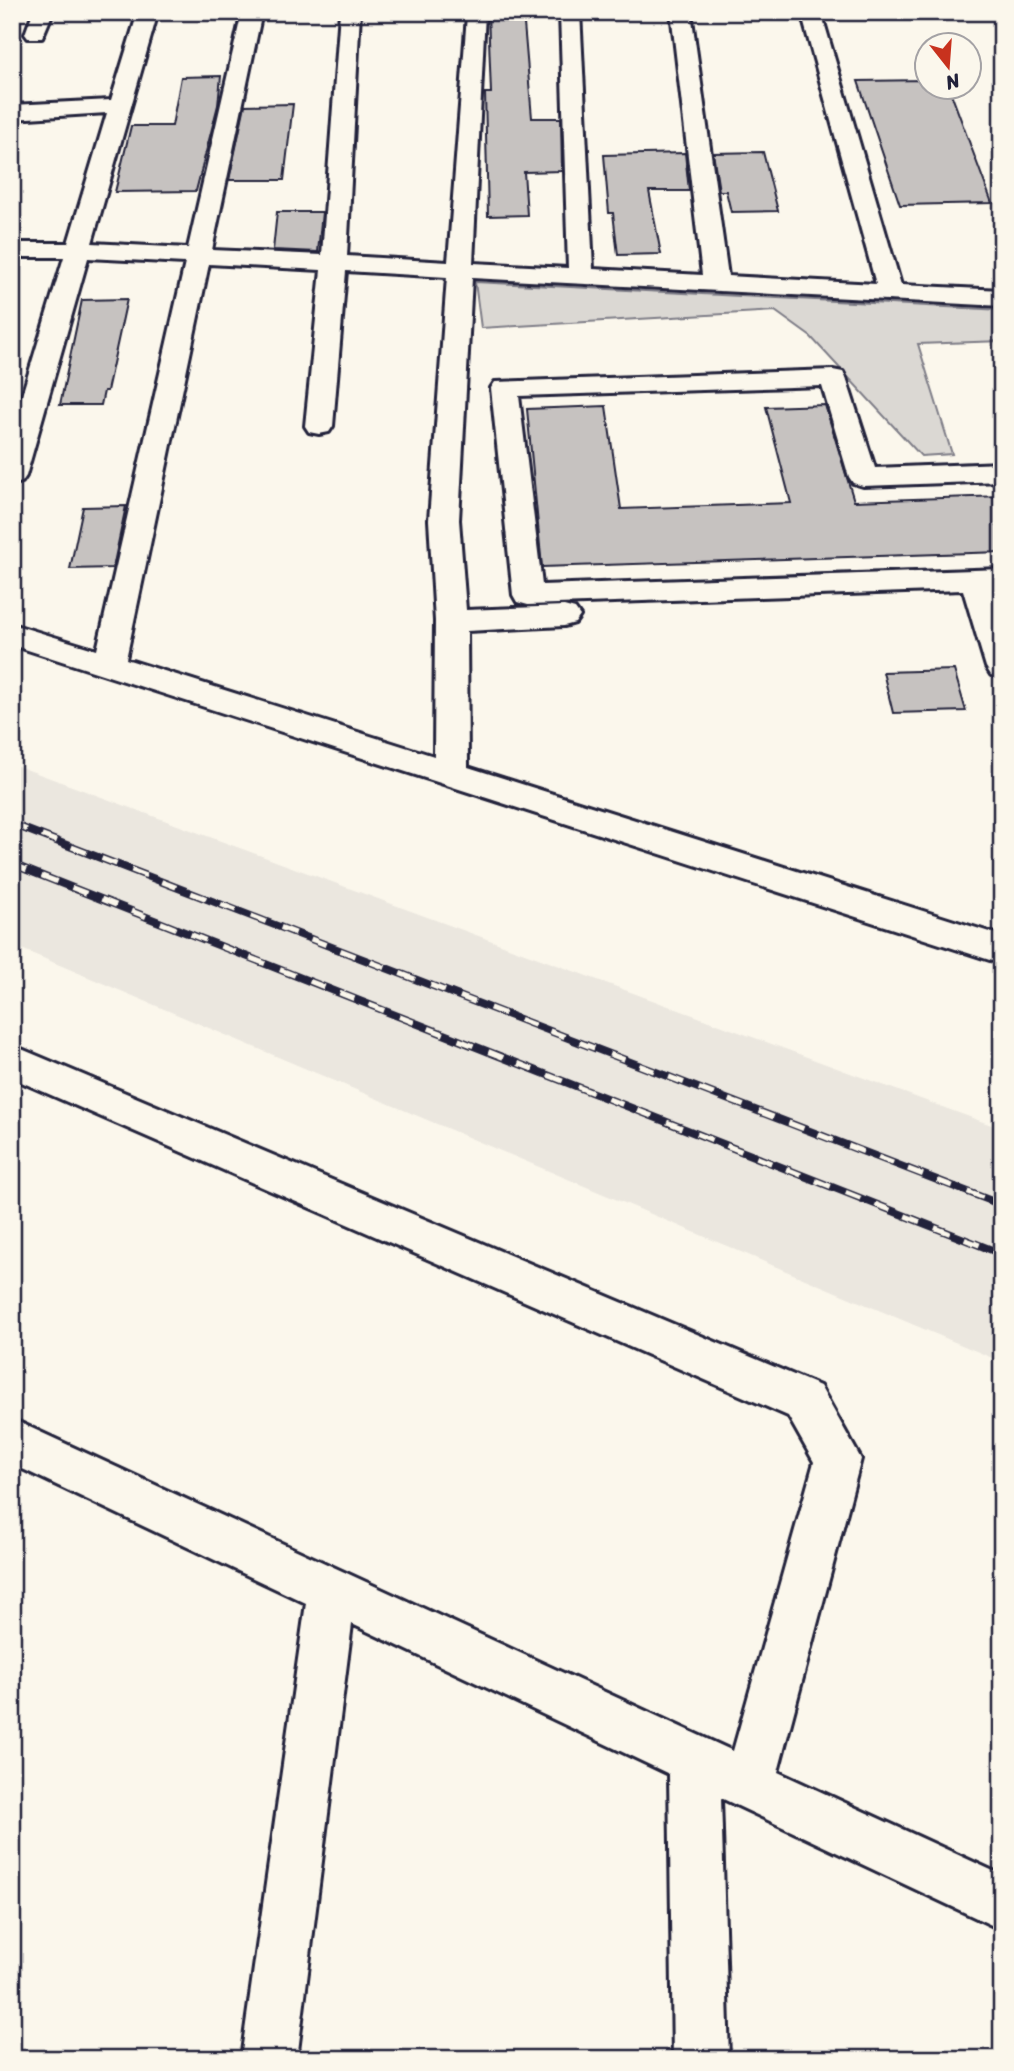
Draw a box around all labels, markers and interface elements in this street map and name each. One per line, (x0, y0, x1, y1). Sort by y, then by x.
north arrow (912, 32, 982, 102)
text: N (941, 64, 965, 100)

